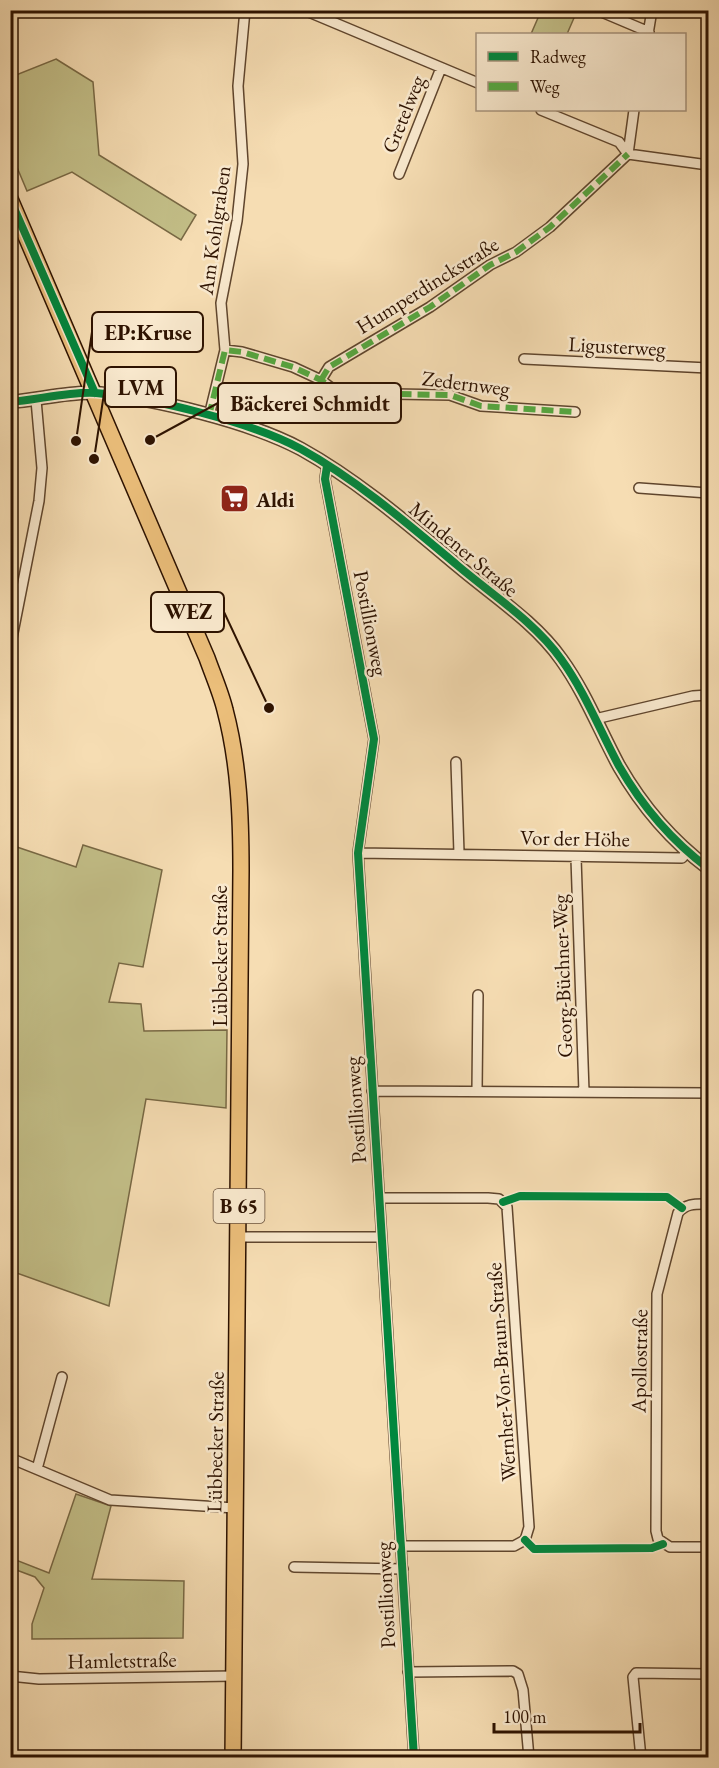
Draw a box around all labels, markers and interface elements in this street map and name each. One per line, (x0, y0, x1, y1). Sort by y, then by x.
legend (476, 33, 686, 111)
text: Radweg (530, 45, 586, 68)
street label: Gretelweg (375, 70, 431, 157)
text: Weg (530, 75, 560, 98)
street label: Am Kohlgraben (191, 164, 236, 297)
street label: Humperdinckstraße (351, 230, 503, 340)
callout: EP:Kruse (92, 312, 203, 352)
text: EP:Kruse (104, 318, 192, 347)
street label: Ligusterweg (568, 330, 667, 362)
street label: Zedernweg (421, 364, 512, 402)
callout: LVM (105, 367, 176, 407)
text: LVM (118, 373, 164, 402)
callout: Bäckerei Schmidt (218, 383, 401, 423)
text: Bäckerei Schmidt (230, 389, 390, 418)
supermarket icon: Aldi (219, 483, 251, 515)
place label: Aldi (255, 486, 295, 513)
street label: Mindener Straße (404, 495, 524, 603)
street label: Postillionweg (348, 568, 395, 679)
callout: WEZ (151, 592, 224, 632)
text: WEZ (164, 597, 212, 626)
street label: Vor der Höhe (520, 824, 630, 852)
street label: Lübbecker Straße (206, 885, 233, 1027)
street label: Georg-Büchner-Weg (546, 893, 578, 1058)
street label: Postillionweg (338, 1055, 372, 1164)
road number: B 65 (214, 1189, 264, 1223)
street label: Wernher-Von-Braun-Straße (480, 1262, 522, 1482)
street label: Apollostraße (625, 1309, 653, 1414)
street label: Lübbecker Straße (200, 1371, 230, 1513)
street label: Postillionweg (369, 1540, 401, 1649)
street label: Hamletstraße (67, 1646, 177, 1674)
scale bar (494, 1696, 640, 1734)
text: 100 m (503, 1705, 547, 1728)

